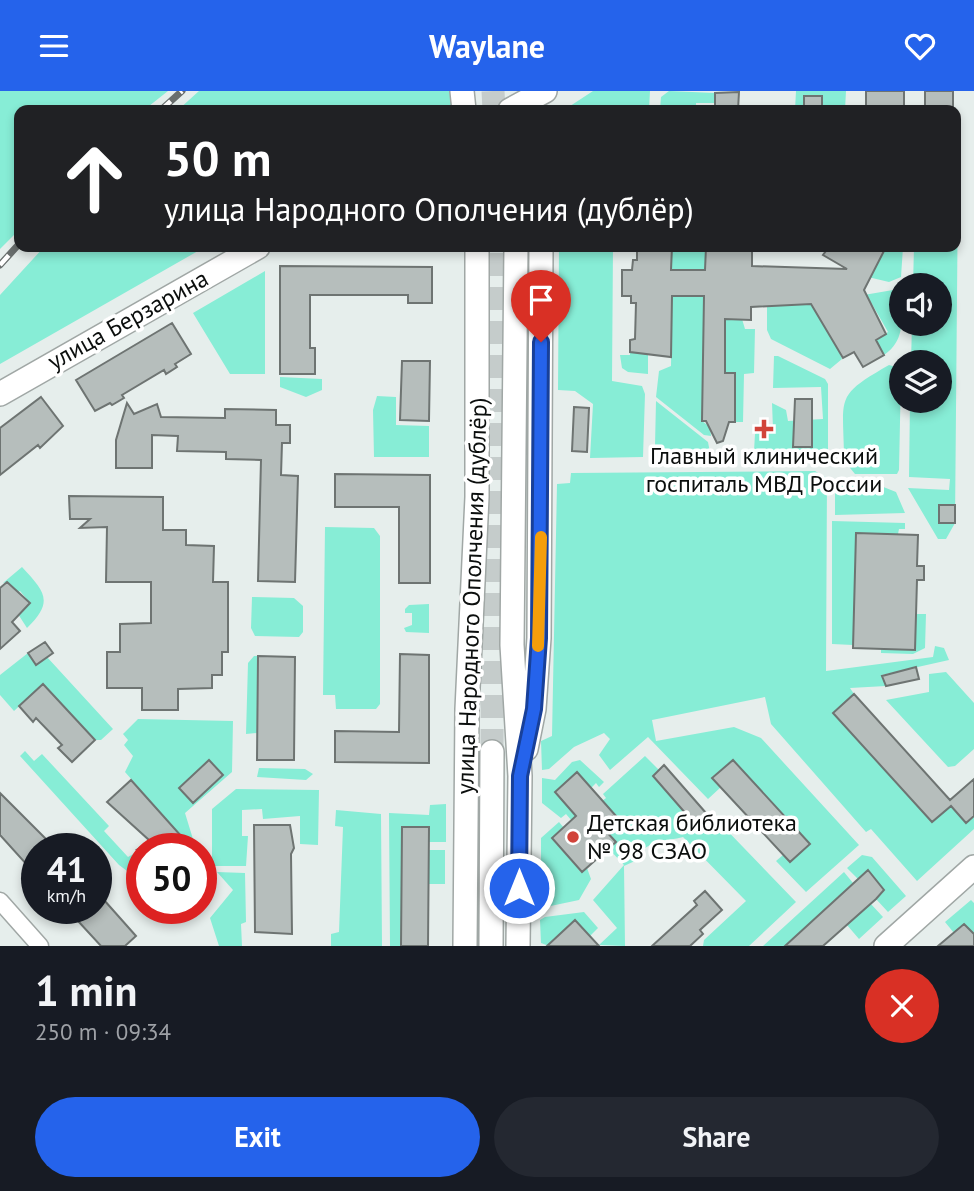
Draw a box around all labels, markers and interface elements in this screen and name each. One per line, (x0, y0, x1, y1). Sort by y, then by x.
text: Waylane (429, 25, 545, 67)
icon: menu (35, 27, 73, 65)
icon: heart (901, 27, 939, 65)
text: 50 m (164, 126, 271, 190)
icon: ahead (49, 133, 140, 224)
text: улица Народного Ополчения (дублёр) (164, 188, 694, 230)
street label: улица Берзарина (42, 263, 214, 377)
pin (511, 270, 571, 342)
map controls (889, 273, 952, 413)
button: sound (889, 273, 952, 336)
icon: arrive (522, 281, 560, 319)
button: layers (889, 350, 952, 413)
street label: улица Народного Ополчения (дублёр) (449, 397, 494, 795)
marker: Главный клинический госпиталь МВД России (754, 419, 774, 439)
place label: Главный клинический госпиталь МВД России (646, 440, 882, 499)
place label: Детская библиотека № 98 СЗАО (587, 807, 797, 866)
marker: Детская библиотека № 98 СЗАО (565, 829, 581, 845)
speed limit sign: 50 (126, 833, 217, 924)
text: 41 (47, 846, 86, 892)
position arrow (482, 851, 556, 925)
text: km/h (47, 884, 86, 907)
text: 1 min (35, 963, 137, 1018)
button: close (865, 969, 939, 1043)
text: 250 m · 09:34 (35, 1017, 171, 1046)
button: Exit (35, 1097, 480, 1177)
button: Share (494, 1097, 939, 1177)

